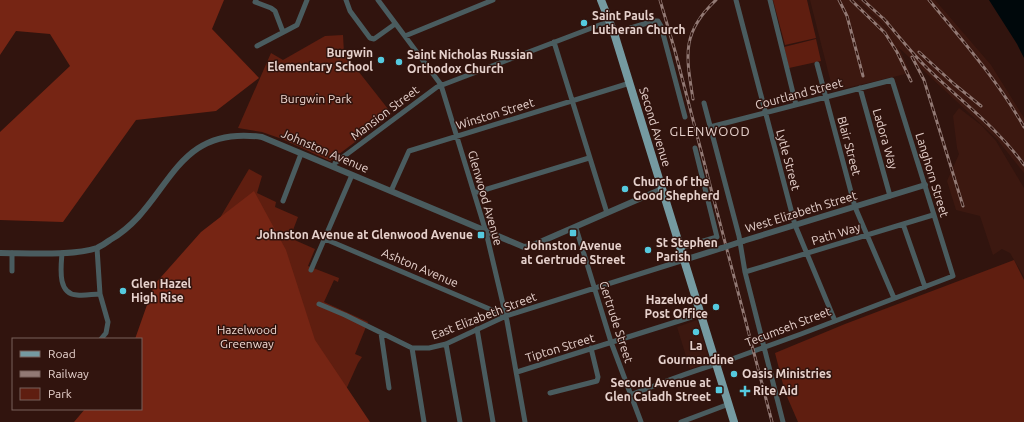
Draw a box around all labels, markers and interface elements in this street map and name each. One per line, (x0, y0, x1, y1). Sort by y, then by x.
place label: Saint Pauls Lutheran Church (592, 9, 685, 36)
marker: Saint Pauls Lutheran Church (579, 18, 589, 28)
place label: Burgwin Elementary School (267, 46, 373, 73)
place label: Saint Nicholas Russian Orthodox Church (407, 48, 533, 75)
marker: Burgwin Elementary School (376, 55, 386, 65)
marker: Saint Nicholas Russian Orthodox Church (394, 57, 404, 67)
street label: Courtland Street (754, 76, 844, 111)
street label: Mansion Street (348, 83, 421, 142)
street label: Second Avenue (637, 85, 674, 168)
park label: Burgwin Park (280, 92, 352, 105)
street label: Winston Street (454, 95, 536, 132)
street label: Ladora Way (871, 107, 900, 171)
street label: Blair Street (835, 115, 864, 177)
district label: GLENWOOD (669, 124, 751, 138)
street label: Johnston Avenue (280, 126, 371, 175)
street label: Lytle Street (774, 128, 803, 192)
street label: Langhorn Street (913, 131, 952, 219)
street label: Glenwood Avenue (466, 149, 505, 247)
place label: Church of the Good Shepherd (633, 175, 720, 202)
marker: Church of the Good Shepherd (620, 184, 630, 194)
street label: West Elizabeth Street (743, 188, 859, 235)
street label: Path Way (810, 220, 862, 247)
place label: Johnston Avenue at Glenwood Avenue (256, 228, 473, 241)
marker: Johnston Avenue at Gertrude Street (568, 228, 578, 238)
marker: Johnston Avenue at Glenwood Avenue (476, 230, 486, 240)
place label: St Stephen Parish (656, 236, 718, 263)
place label: Johnston Avenue at Gertrude Street (521, 239, 625, 266)
marker: St Stephen Parish (643, 245, 653, 255)
street label: Ashton Avenue (380, 246, 460, 289)
place label: Glen Hazel High Rise (131, 277, 192, 304)
street label: Gertrude Street (597, 279, 636, 365)
marker: Glen Hazel High Rise (118, 286, 128, 296)
street label: East Elizabeth Street (429, 289, 538, 342)
place label: Hazelwood Post Office (644, 293, 708, 320)
marker: Hazelwood Post Office (711, 302, 721, 312)
street label: Tecumseh Street (743, 304, 833, 349)
park label: Hazelwood Greenway (217, 323, 277, 350)
marker: La Gourmandine (691, 327, 701, 337)
street label: Tipton Street (524, 331, 596, 364)
legend (12, 338, 142, 410)
place label: La Gourmandine (658, 339, 734, 366)
text: Road (48, 347, 76, 360)
text: Railway (48, 367, 89, 380)
place label: Oasis Ministries (742, 367, 832, 380)
marker: Oasis Ministries (729, 369, 739, 379)
place label: Second Avenue at Glen Caladh Street (605, 376, 711, 403)
place label: Rite Aid (753, 384, 798, 397)
marker: Second Avenue at Glen Caladh Street (714, 385, 724, 395)
marker: Rite Aid (740, 386, 750, 396)
text: Park (48, 387, 72, 400)

